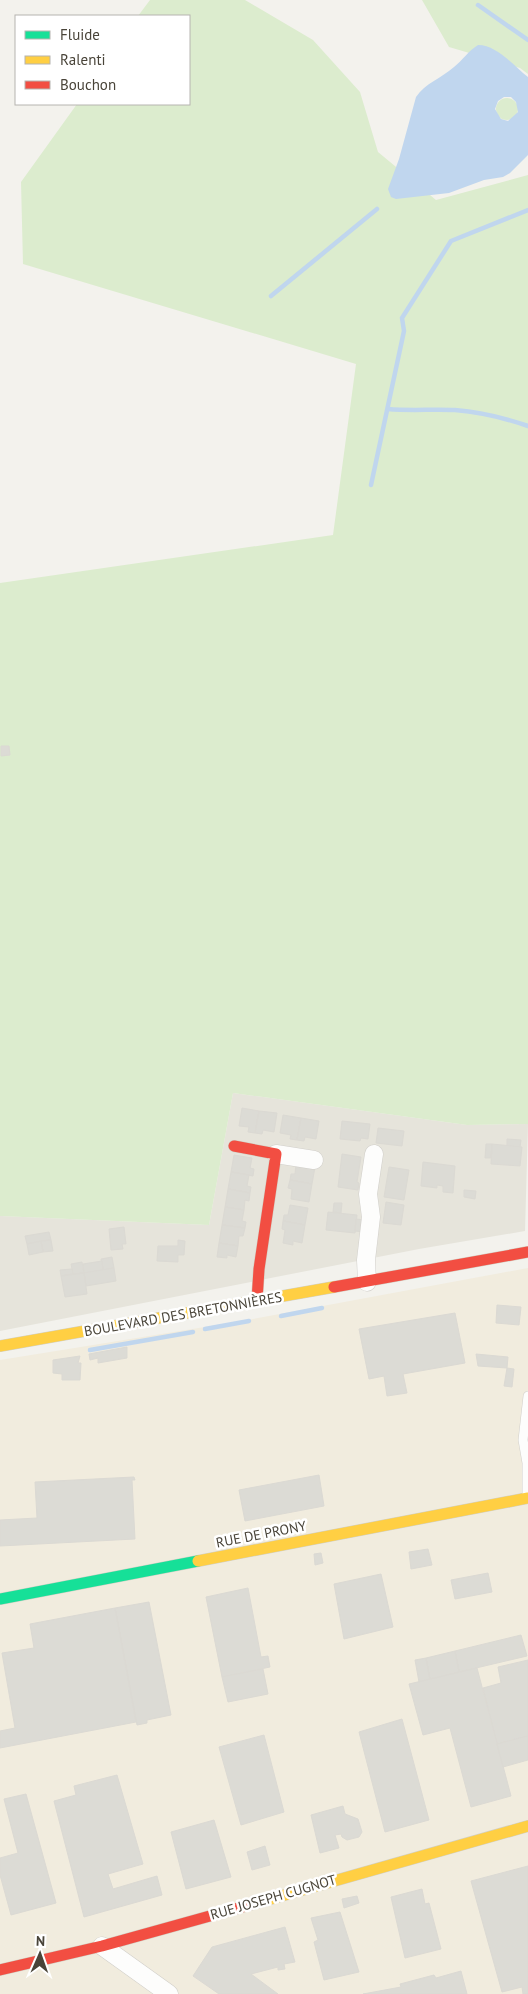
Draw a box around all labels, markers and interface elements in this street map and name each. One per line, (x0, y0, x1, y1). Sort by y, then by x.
legend (15, 15, 190, 105)
text: Fluide (60, 25, 100, 44)
text: Ralenti (60, 50, 106, 69)
text: Bouchon (60, 75, 116, 94)
street label: BOULEVARD DES BRETONNIÈRES (83, 1288, 283, 1340)
street label: RUE DE PRONY (214, 1516, 308, 1552)
street label: RUE JOSEPH CUGNOT (208, 1870, 338, 1924)
north arrow (15, 1929, 65, 1979)
text: N (36, 1932, 45, 1950)

